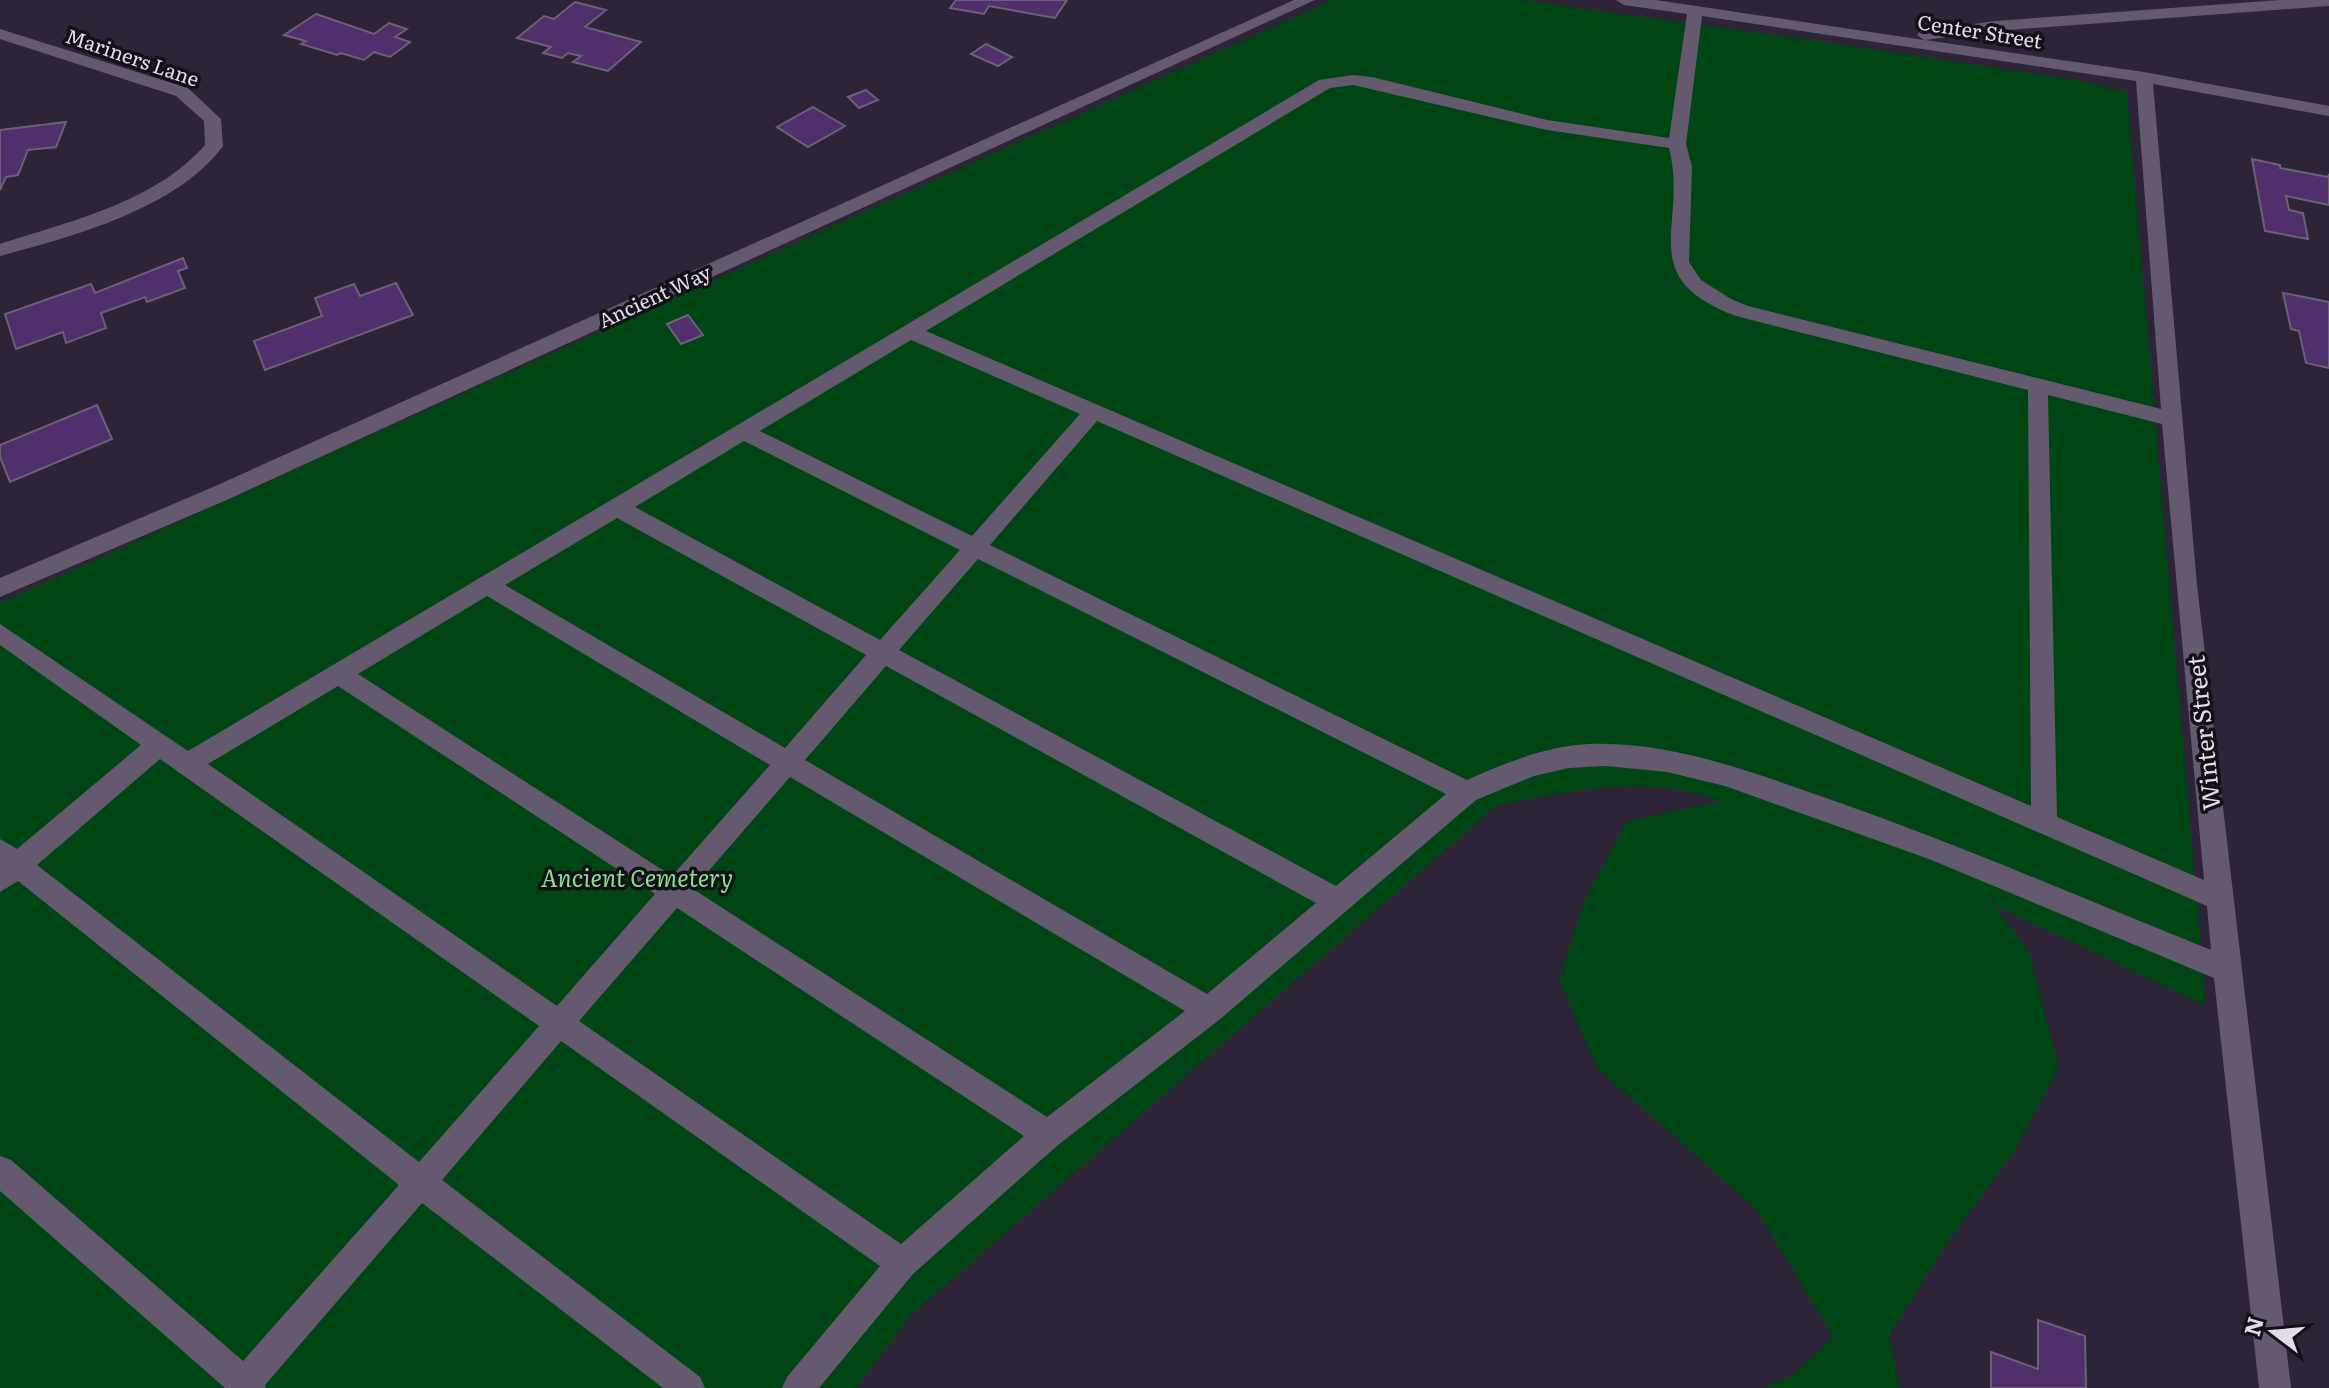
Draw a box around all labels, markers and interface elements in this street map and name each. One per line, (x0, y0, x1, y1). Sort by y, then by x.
street label: Center Street (1916, 5, 2044, 55)
street label: Mariners Lane (62, 19, 204, 93)
street label: Ancient Way (593, 255, 716, 334)
street label: Winter Street (2176, 654, 2228, 812)
park label: Ancient Cemetery (541, 859, 733, 894)
north arrow (2233, 1292, 2313, 1372)
text: N (2234, 1313, 2271, 1339)

